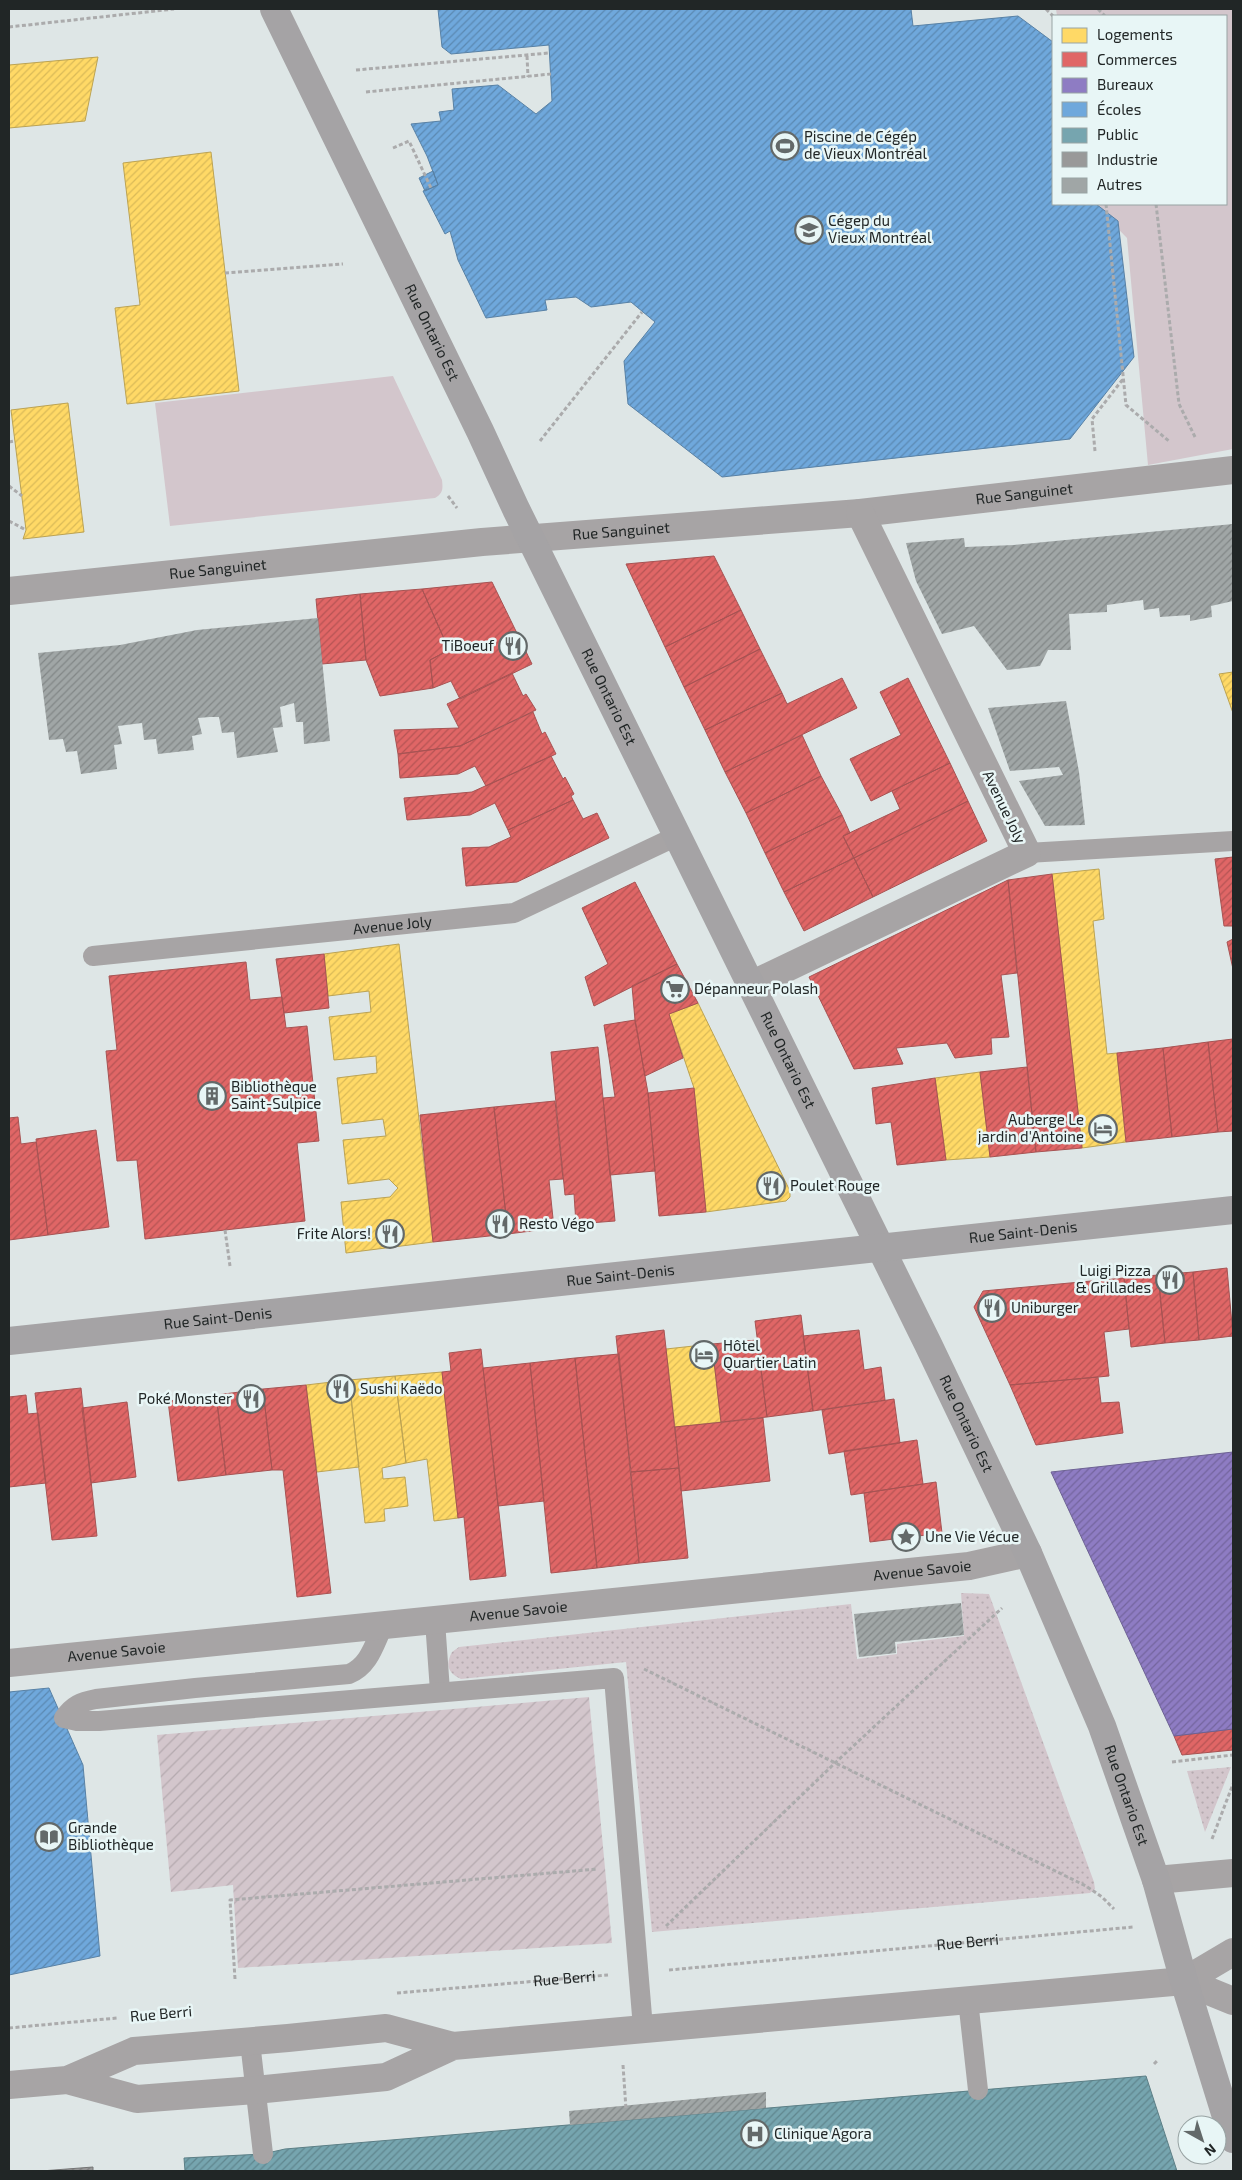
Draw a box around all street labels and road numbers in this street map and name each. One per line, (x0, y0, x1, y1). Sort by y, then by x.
street label: Rue Ontario Est (402, 281, 464, 384)
street label: Rue Sanguinet (975, 478, 1074, 508)
street label: Rue Sanguinet (572, 518, 671, 543)
street label: Rue Sanguinet (168, 554, 268, 582)
street label: Rue Ontario Est (578, 645, 641, 748)
street label: Avenue Joly (979, 767, 1030, 846)
street label: Avenue Joly (352, 911, 433, 937)
street label: Rue Ontario Est (757, 1008, 820, 1111)
street label: Rue Saint-Denis (968, 1217, 1078, 1246)
street label: Rue Saint-Denis (565, 1260, 676, 1289)
street label: Rue Saint-Denis (163, 1303, 273, 1332)
street label: Rue Ontario Est (936, 1372, 998, 1475)
street label: Avenue Savoie (872, 1556, 972, 1584)
street label: Avenue Savoie (468, 1597, 568, 1624)
street label: Avenue Savoie (66, 1637, 166, 1665)
street label: Rue Ontario Est (1101, 1742, 1153, 1848)
street label: Rue Berri (936, 1929, 1000, 1953)
street label: Rue Berri (532, 1966, 596, 1989)
street label: Rue Berri (129, 2001, 193, 2025)

